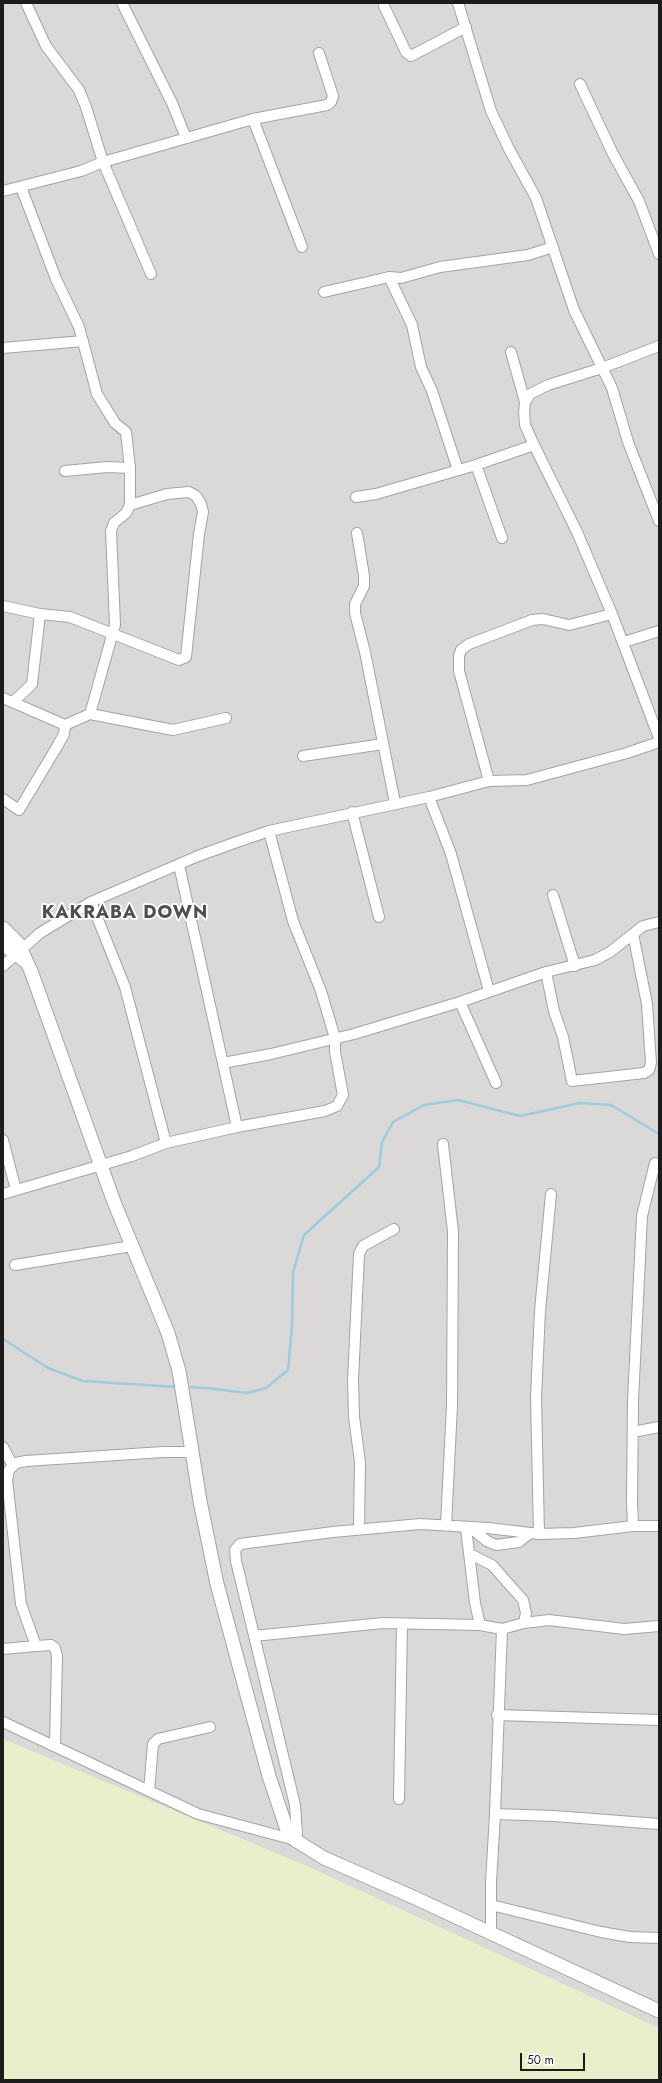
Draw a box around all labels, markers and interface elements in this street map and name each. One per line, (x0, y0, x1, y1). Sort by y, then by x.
district label: KAKRABA DOWN (42, 903, 208, 925)
scale bar (522, 2045, 587, 2071)
text: 50 m (527, 2051, 554, 2069)

